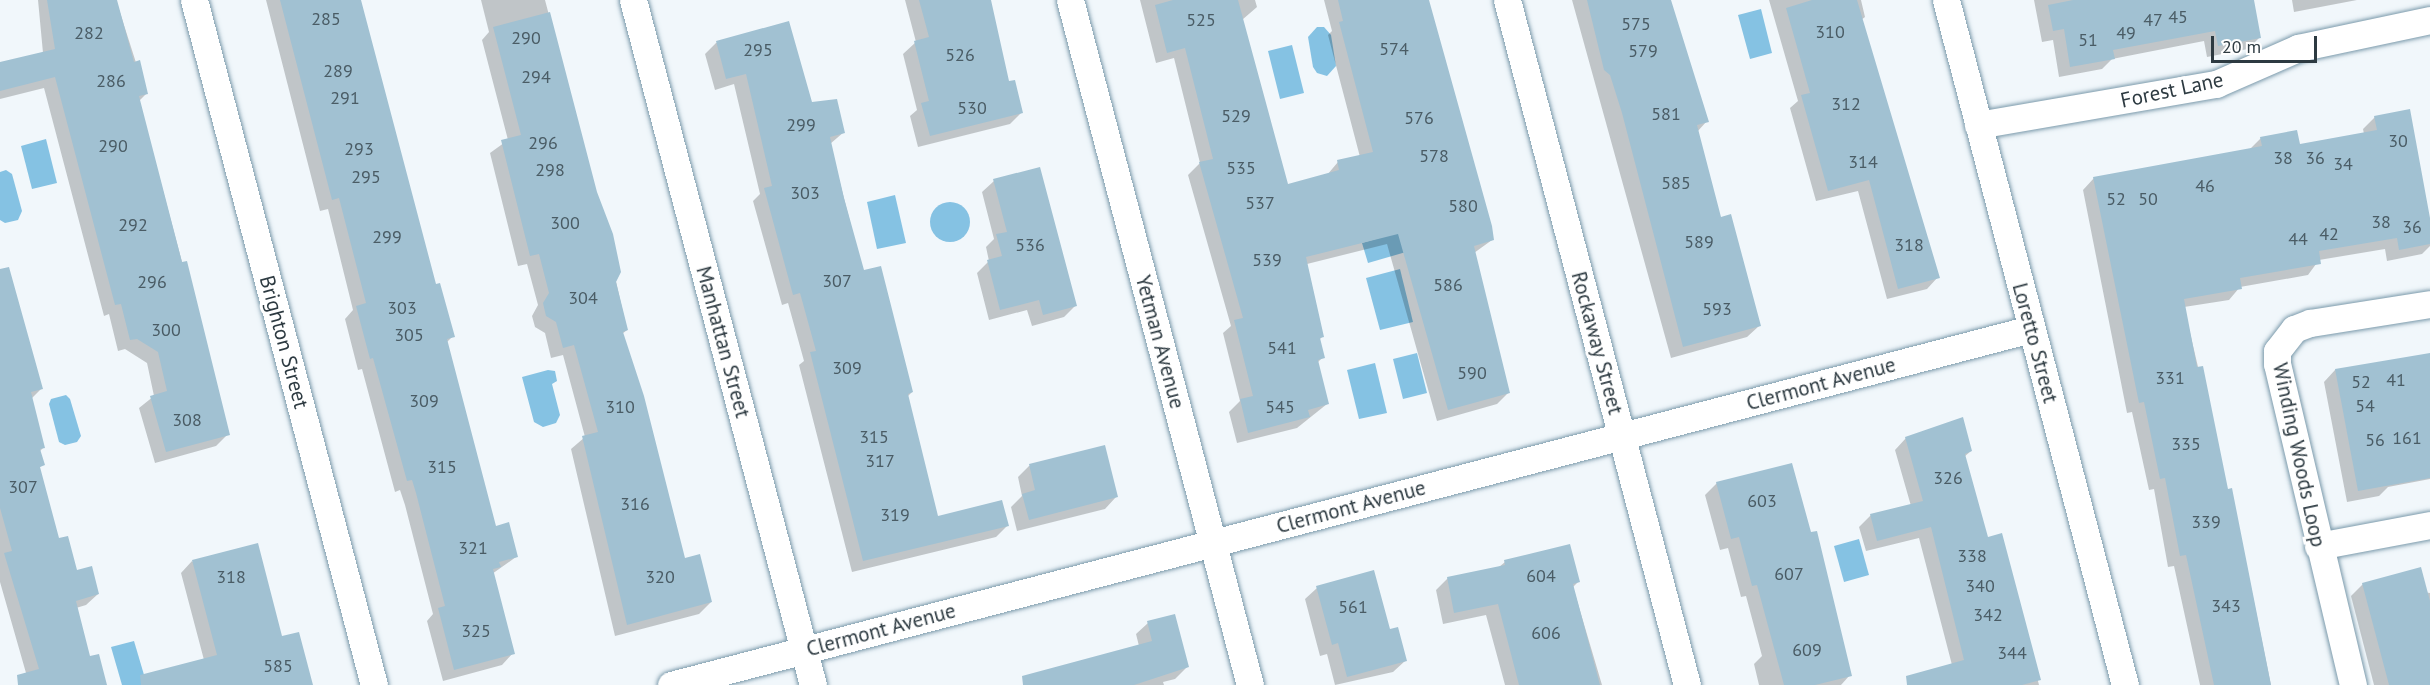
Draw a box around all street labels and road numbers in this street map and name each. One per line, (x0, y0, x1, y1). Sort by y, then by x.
street label: Forest Lane (2118, 67, 2226, 113)
street label: Manhattan Street (691, 263, 755, 421)
street label: Rockaway Street (1566, 268, 1628, 418)
street label: Yetman Avenue (1130, 272, 1190, 412)
street label: Brighton Street (254, 273, 314, 411)
street label: Loretto Street (2007, 280, 2063, 406)
street label: Clermont Avenue (1743, 352, 1899, 416)
street label: Winding Woods Loop (2267, 360, 2331, 550)
street label: Clermont Avenue (1273, 475, 1429, 539)
street label: Clermont Avenue (803, 598, 959, 662)

